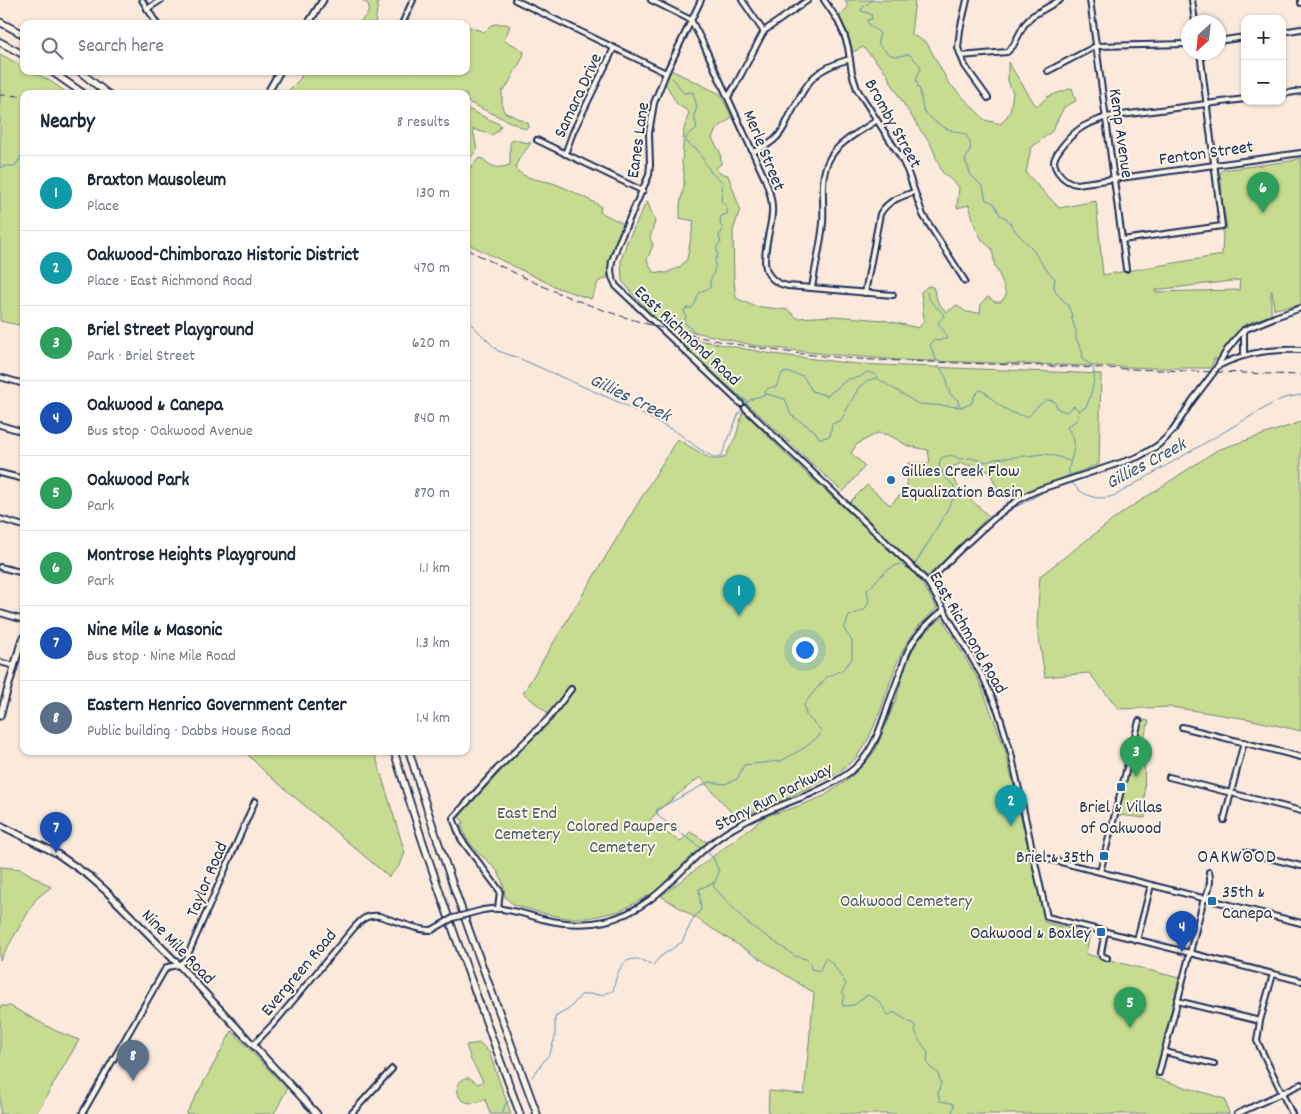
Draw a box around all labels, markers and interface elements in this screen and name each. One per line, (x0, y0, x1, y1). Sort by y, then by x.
north arrow (1181, 15, 1226, 60)
map controls (1241, 15, 1286, 105)
button: + (1241, 15, 1286, 60)
search box (20, 20, 470, 75)
icon: search (38, 34, 66, 62)
text: Search here (78, 34, 164, 61)
street label: Samara Drive (549, 49, 610, 143)
button: − (1241, 60, 1286, 105)
street label: Bromby Street (857, 75, 927, 174)
street label: Kemp Avenue (1101, 87, 1138, 180)
street label: Eanes Lane (622, 101, 657, 180)
street label: Merle Street (735, 107, 790, 195)
text: Nearby (40, 108, 95, 138)
text: 8 results (397, 111, 450, 134)
street label: Fenton Street (1158, 135, 1256, 173)
text: Braxton Mausoleum (87, 168, 226, 195)
pin: 6 (1247, 172, 1279, 213)
text: 1 (54, 182, 58, 205)
text: 130 m (416, 182, 450, 205)
text: Place (87, 195, 119, 218)
text: Oakwood-Chimborazo Historic District (87, 243, 359, 270)
text: 2 (53, 257, 60, 280)
text: 470 m (414, 257, 450, 280)
text: Place · East Richmond Road (87, 270, 252, 293)
street label: East Richmond Road (628, 281, 745, 393)
text: Briel Street Playground (87, 318, 254, 345)
text: 3 (52, 332, 60, 355)
text: 620 m (412, 332, 450, 355)
text: Park · Briel Street (87, 345, 195, 368)
water label: Gillies Creek (584, 368, 677, 431)
text: Oakwood & Canepa (87, 393, 223, 420)
text: 4 (53, 407, 59, 430)
text: 840 m (414, 407, 450, 430)
text: Bus stop · Oakwood Avenue (87, 420, 253, 443)
water label: Gillies Creek (1102, 432, 1193, 497)
place label: Gillies Creek Flow Equalization Basin (901, 460, 1023, 506)
text: Oakwood Park (87, 468, 189, 495)
marker: Gillies Creek Flow Equalization Basin (885, 474, 897, 486)
text: 5 (52, 482, 60, 505)
text: 870 m (414, 482, 450, 505)
text: Park (87, 495, 114, 518)
text: Montrose Heights Playground (87, 543, 296, 570)
text: 6 (52, 557, 60, 580)
text: 1.1 km (419, 557, 450, 580)
street label: East Richmond Road (922, 567, 1012, 699)
text: Park (87, 570, 114, 593)
pin: 1 (723, 575, 755, 616)
text: Nine Mile & Masonic (87, 618, 222, 645)
text: 7 (53, 632, 59, 655)
text: 1.3 km (416, 632, 450, 655)
your location (792, 637, 818, 663)
text: Bus stop · Nine Mile Road (87, 645, 236, 668)
text: Eastern Henrico Government Center (87, 693, 347, 720)
text: 8 (53, 707, 59, 730)
text: 1.4 km (416, 707, 450, 730)
text: Public building · Dabbs House Road (87, 720, 291, 743)
pin: 3 (1120, 736, 1152, 777)
street label: Stony Run Parkway (711, 757, 838, 839)
marker: Briel & Villas of Oakwood (1115, 781, 1127, 793)
pin: 2 (995, 785, 1027, 826)
place label: Briel & Villas of Oakwood (1079, 796, 1163, 842)
park label: East End Cemetery (494, 802, 561, 848)
pin: 7 (40, 812, 72, 853)
park label: Colored Paupers Cemetery (566, 815, 678, 861)
street label: Taylor Road (181, 838, 235, 922)
district label: OAKWOOD (1197, 845, 1277, 872)
place label: Briel & 35th (1016, 846, 1094, 871)
marker: Briel & 35th (1098, 850, 1110, 862)
place label: 35th & Canepa (1222, 881, 1273, 927)
park label: Oakwood Cemetery (840, 890, 973, 915)
marker: 35th & Canepa (1206, 895, 1218, 907)
street label: Nine Mile Road (135, 904, 220, 991)
pin: 4 (1166, 911, 1198, 952)
place label: Oakwood & Boxley (970, 922, 1092, 947)
street label: Evergreen Road (256, 925, 344, 1023)
marker: Oakwood & Boxley (1095, 926, 1107, 938)
pin: 5 (1114, 987, 1146, 1028)
pin: 8 (117, 1040, 149, 1081)

